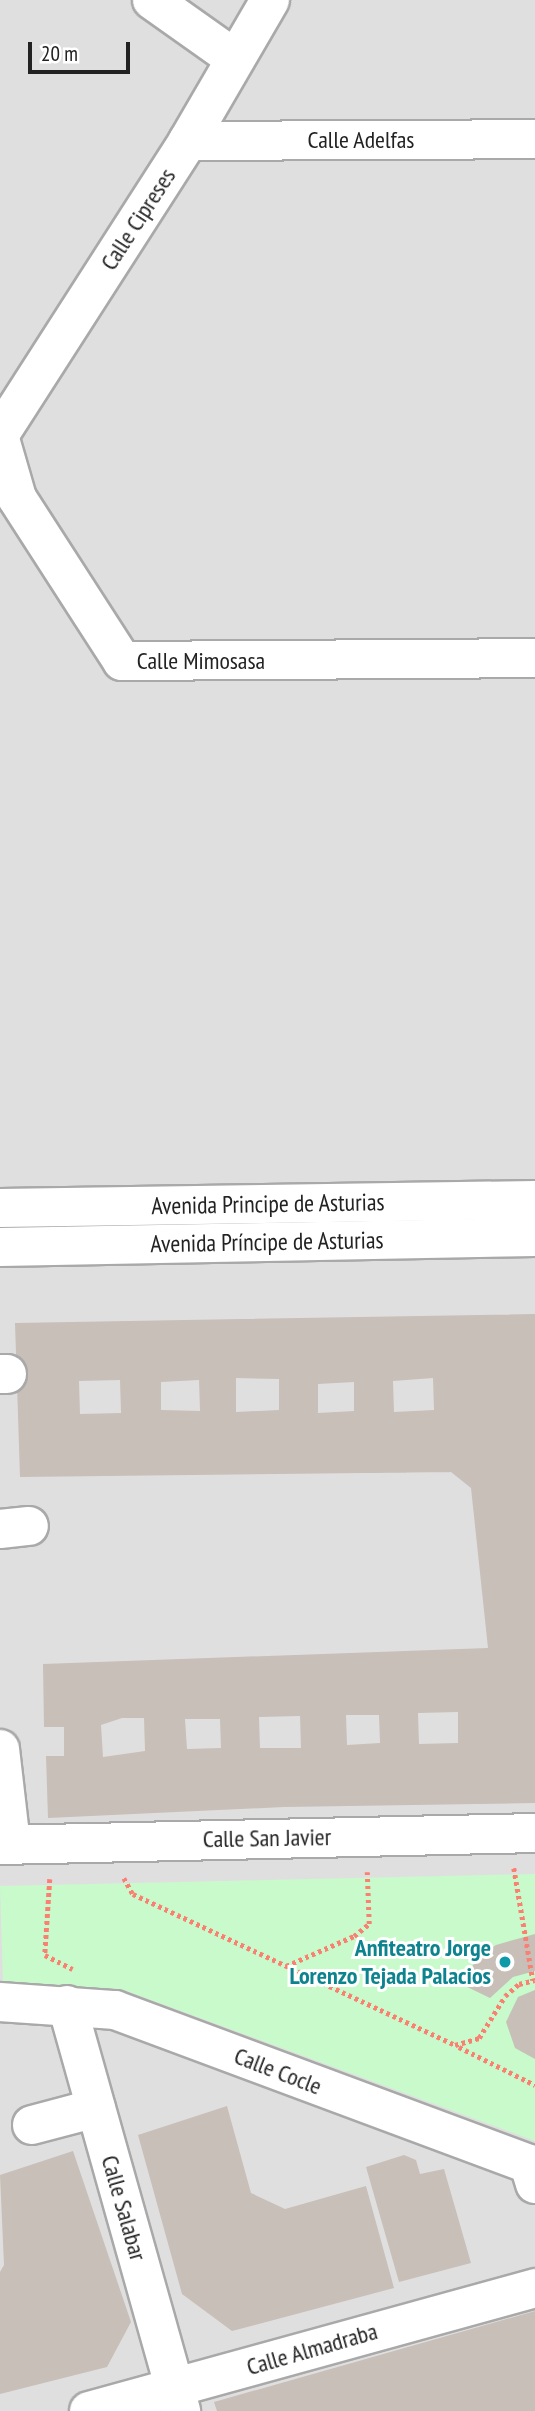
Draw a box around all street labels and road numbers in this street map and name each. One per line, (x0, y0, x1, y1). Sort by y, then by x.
street label: Calle Adelfas (307, 126, 415, 154)
street label: Calle Cipreses (94, 163, 182, 275)
street label: Calle Mimosasa (137, 647, 265, 675)
street label: Avenida Principe de Asturias (151, 1188, 385, 1220)
street label: Avenida Príncipe de Asturias (150, 1226, 384, 1258)
street label: Calle San Javier (203, 1822, 331, 1854)
street label: Calle Cocle (230, 2041, 326, 2101)
street label: Calle Salabar (95, 2152, 153, 2264)
street label: Calle Almadraba (243, 2317, 381, 2381)

